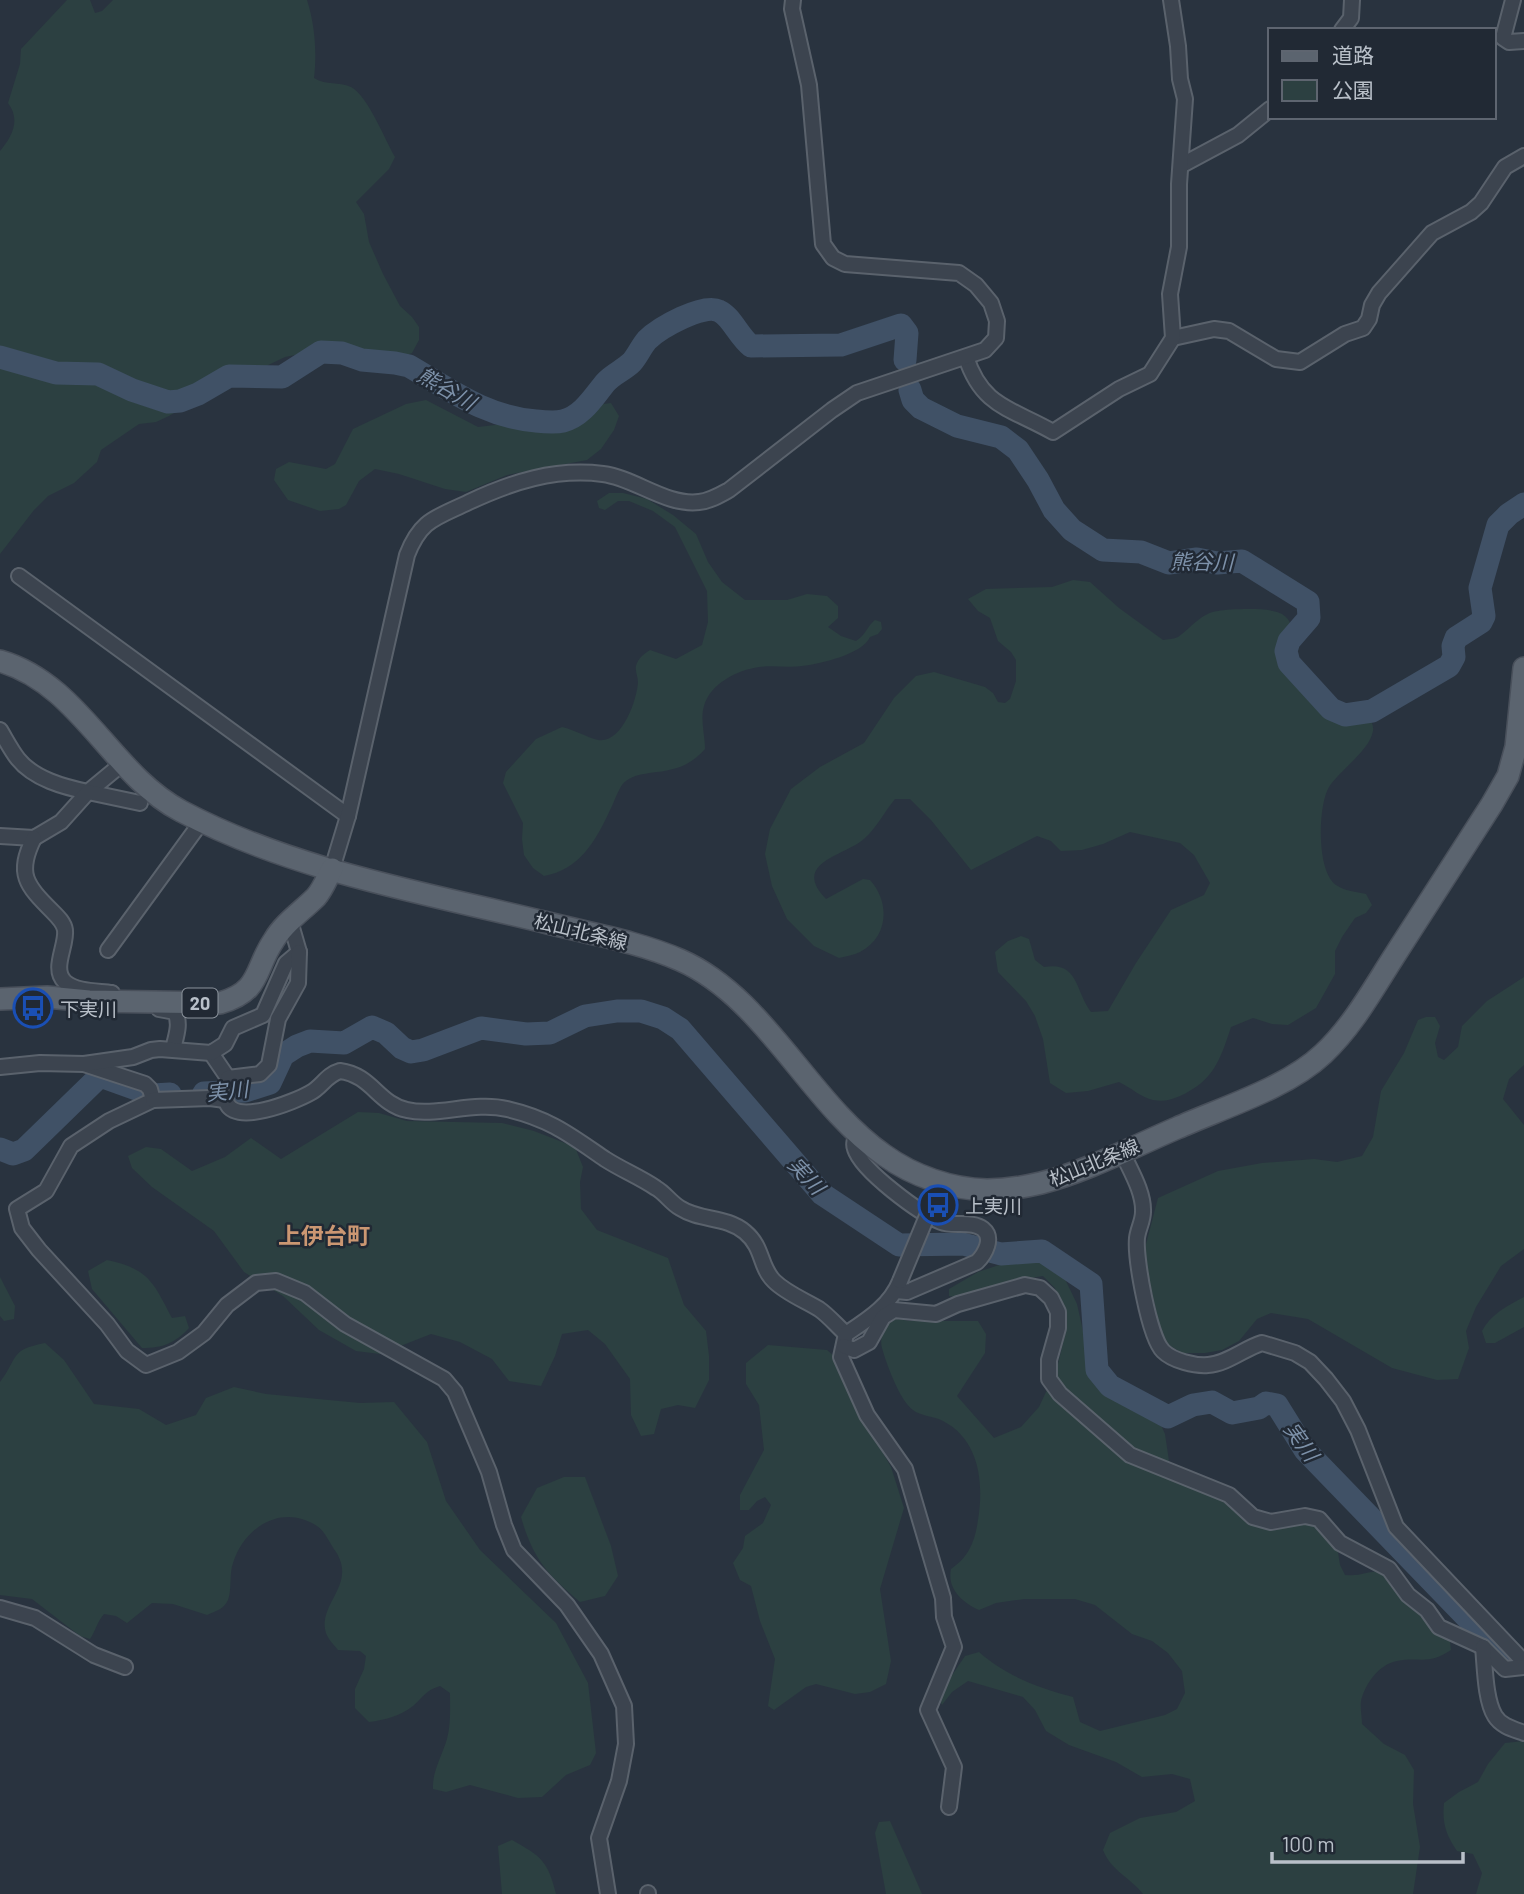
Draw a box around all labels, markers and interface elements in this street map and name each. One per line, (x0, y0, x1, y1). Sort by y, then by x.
legend (1268, 28, 1496, 119)
text: 道路 (1332, 42, 1374, 67)
text: 公園 (1332, 77, 1374, 102)
water label: 熊谷川 (413, 361, 482, 416)
water label: 熊谷川 (1170, 548, 1236, 574)
street label: 松山北条線 (532, 908, 630, 954)
bus stop icon: 下実川 (12, 987, 54, 1029)
road number: 20 (182, 988, 218, 1018)
place label: 下実川 (60, 997, 117, 1020)
water label: 実川 (205, 1075, 251, 1105)
street label: 松山北条線 (1046, 1134, 1142, 1190)
water label: 実川 (784, 1151, 832, 1200)
bus stop icon: 上実川 (917, 1184, 959, 1226)
place label: 上実川 (965, 1194, 1022, 1217)
district label: 上伊台町 (278, 1221, 370, 1249)
water label: 実川 (1280, 1417, 1326, 1467)
scale bar (1272, 1820, 1463, 1864)
text: 100 m (1282, 1831, 1335, 1856)

